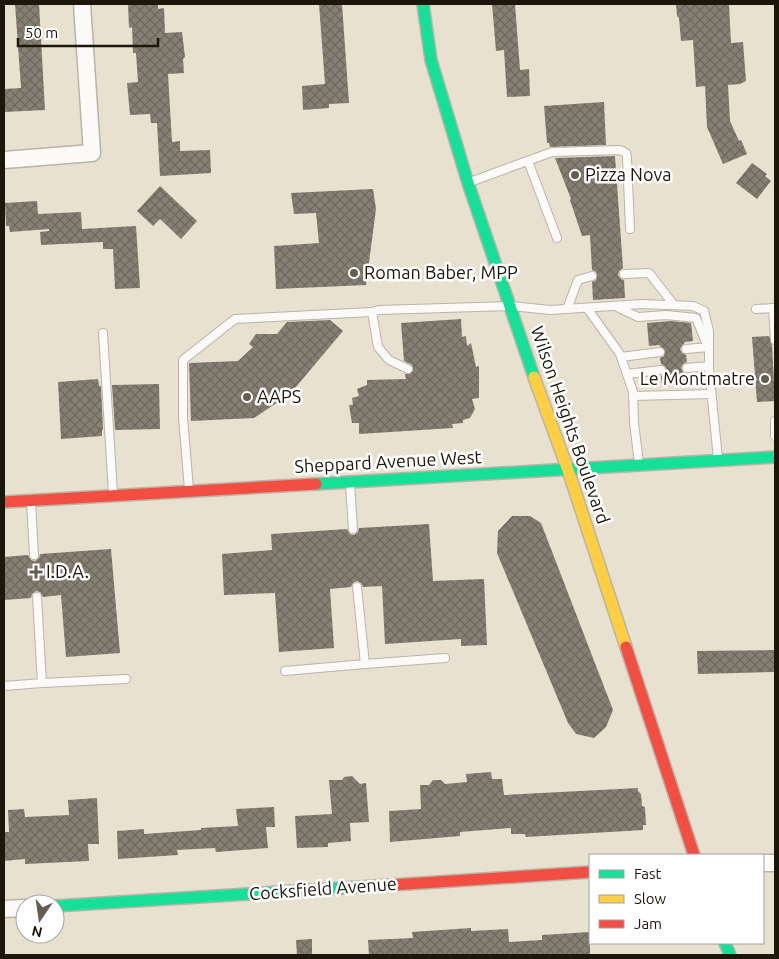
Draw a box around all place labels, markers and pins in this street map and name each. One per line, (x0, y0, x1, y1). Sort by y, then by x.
place label: Pizza Nova (585, 164, 671, 184)
marker: Pizza Nova (569, 169, 581, 181)
place label: Roman Baber, MPP (364, 262, 518, 282)
marker: Roman Baber, MPP (348, 267, 360, 279)
place label: Le Montmatre (640, 368, 755, 388)
marker: Le Montmatre (759, 373, 771, 385)
place label: AAPS (257, 386, 301, 406)
marker: AAPS (241, 391, 253, 403)
place label: I.D.A. (46, 561, 89, 581)
marker: I.D.A. (30, 566, 42, 578)

